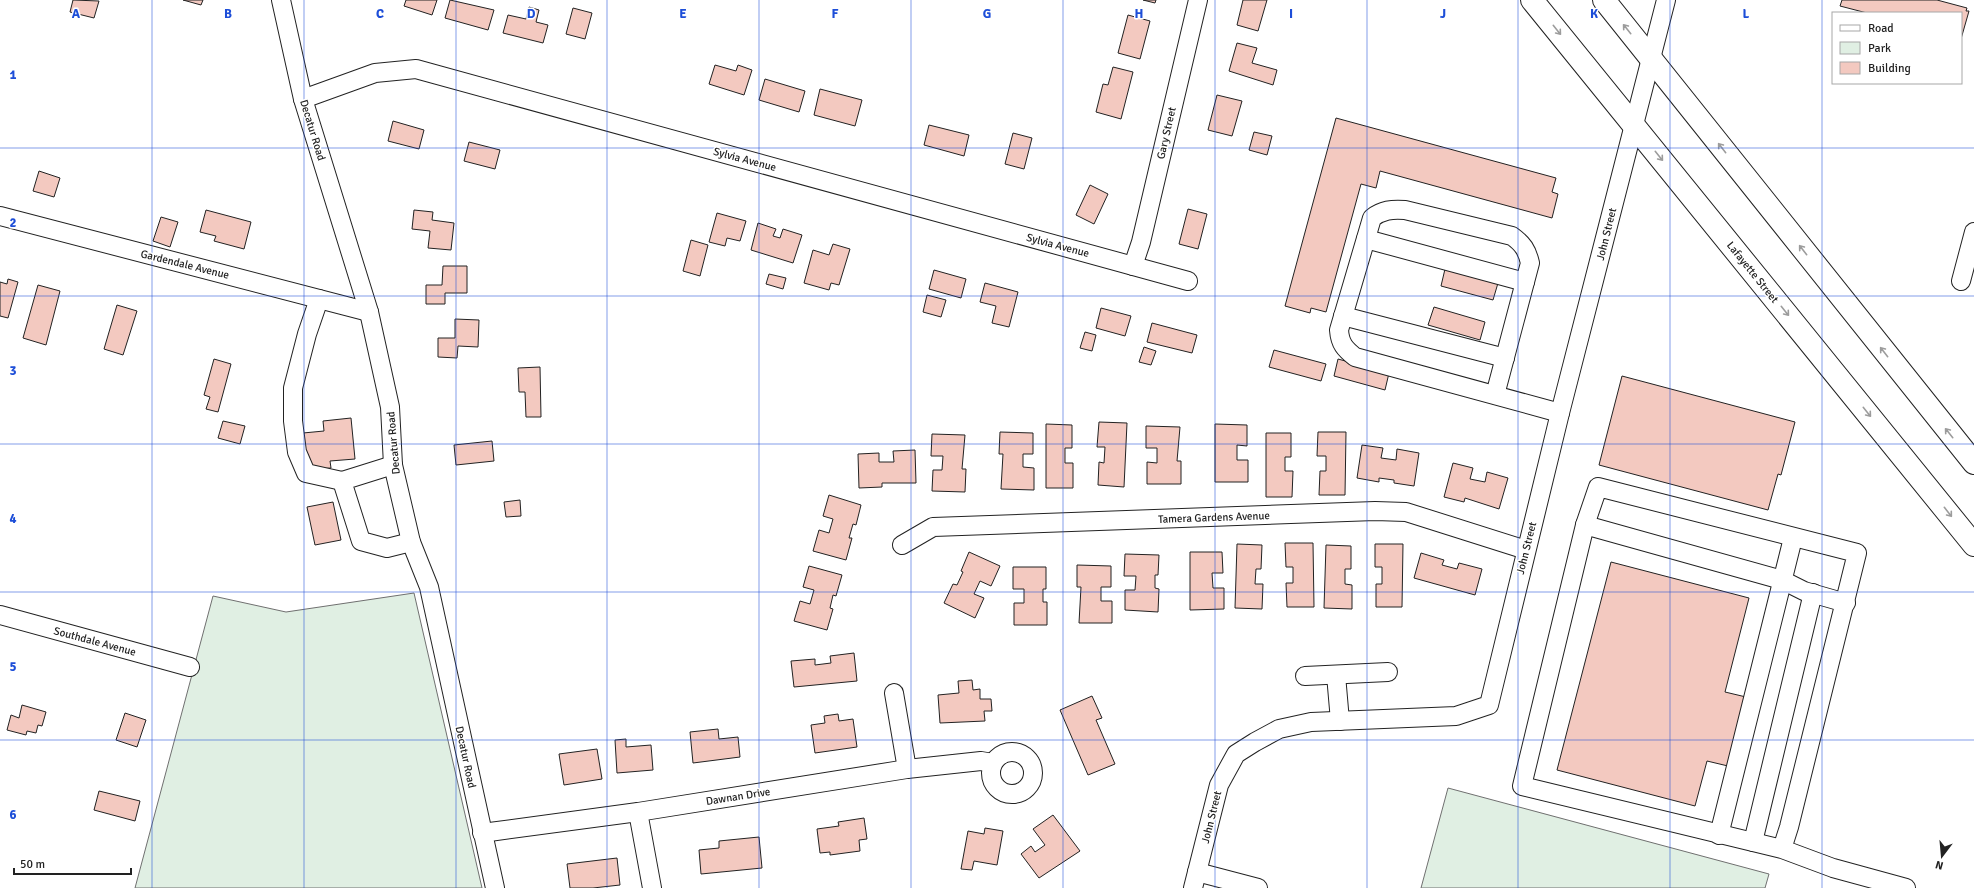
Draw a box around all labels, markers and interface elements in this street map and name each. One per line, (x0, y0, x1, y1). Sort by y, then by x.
text: A (72, 6, 81, 22)
text: B (224, 6, 232, 22)
text: C (376, 6, 384, 22)
text: D (527, 6, 536, 22)
text: E (679, 6, 687, 22)
text: F (832, 6, 839, 22)
text: G (983, 6, 991, 22)
text: H (1135, 6, 1143, 22)
text: I (1289, 6, 1293, 22)
text: J (1440, 6, 1446, 22)
text: K (1590, 6, 1598, 22)
text: L (1743, 6, 1750, 22)
legend (1832, 12, 1962, 84)
text: Road (1868, 21, 1894, 36)
one-way arrow (1622, 23, 1631, 34)
one-way arrow (1552, 25, 1561, 36)
text: Park (1868, 41, 1891, 56)
text: Building (1868, 61, 1911, 76)
text: 1 (9, 67, 17, 83)
street label: Decatur Road (297, 98, 328, 162)
street label: Gary Street (1154, 106, 1179, 160)
one-way arrow (1718, 143, 1727, 154)
street label: Sylvia Avenue (712, 145, 778, 174)
one-way arrow (1654, 151, 1663, 162)
street label: John Street (1594, 206, 1619, 262)
text: 2 (9, 215, 17, 231)
street label: Sylvia Avenue (1025, 231, 1091, 260)
street label: Lafayette Street (1724, 239, 1781, 306)
one-way arrow (1799, 245, 1808, 256)
street label: Gardendale Avenue (139, 247, 231, 282)
one-way arrow (1780, 306, 1789, 317)
one-way arrow (1880, 347, 1889, 358)
text: 3 (9, 363, 17, 379)
one-way arrow (1862, 407, 1871, 417)
street label: Decatur Road (384, 411, 403, 475)
one-way arrow (1945, 427, 1954, 438)
one-way arrow (1944, 507, 1952, 518)
street label: Tamera Gardens Avenue (1158, 509, 1270, 526)
text: 4 (9, 511, 17, 527)
street label: John Street (1514, 520, 1539, 576)
street label: Southdale Avenue (52, 624, 137, 659)
text: 5 (9, 659, 17, 675)
street label: Decatur Road (453, 725, 478, 790)
street label: Dawnan Drive (705, 785, 771, 808)
street label: John Street (1199, 789, 1224, 845)
text: 6 (9, 807, 17, 823)
north arrow (1922, 836, 1962, 876)
scale bar (14, 850, 131, 876)
text: 50 m (20, 857, 45, 872)
text: N (1934, 858, 1945, 872)

